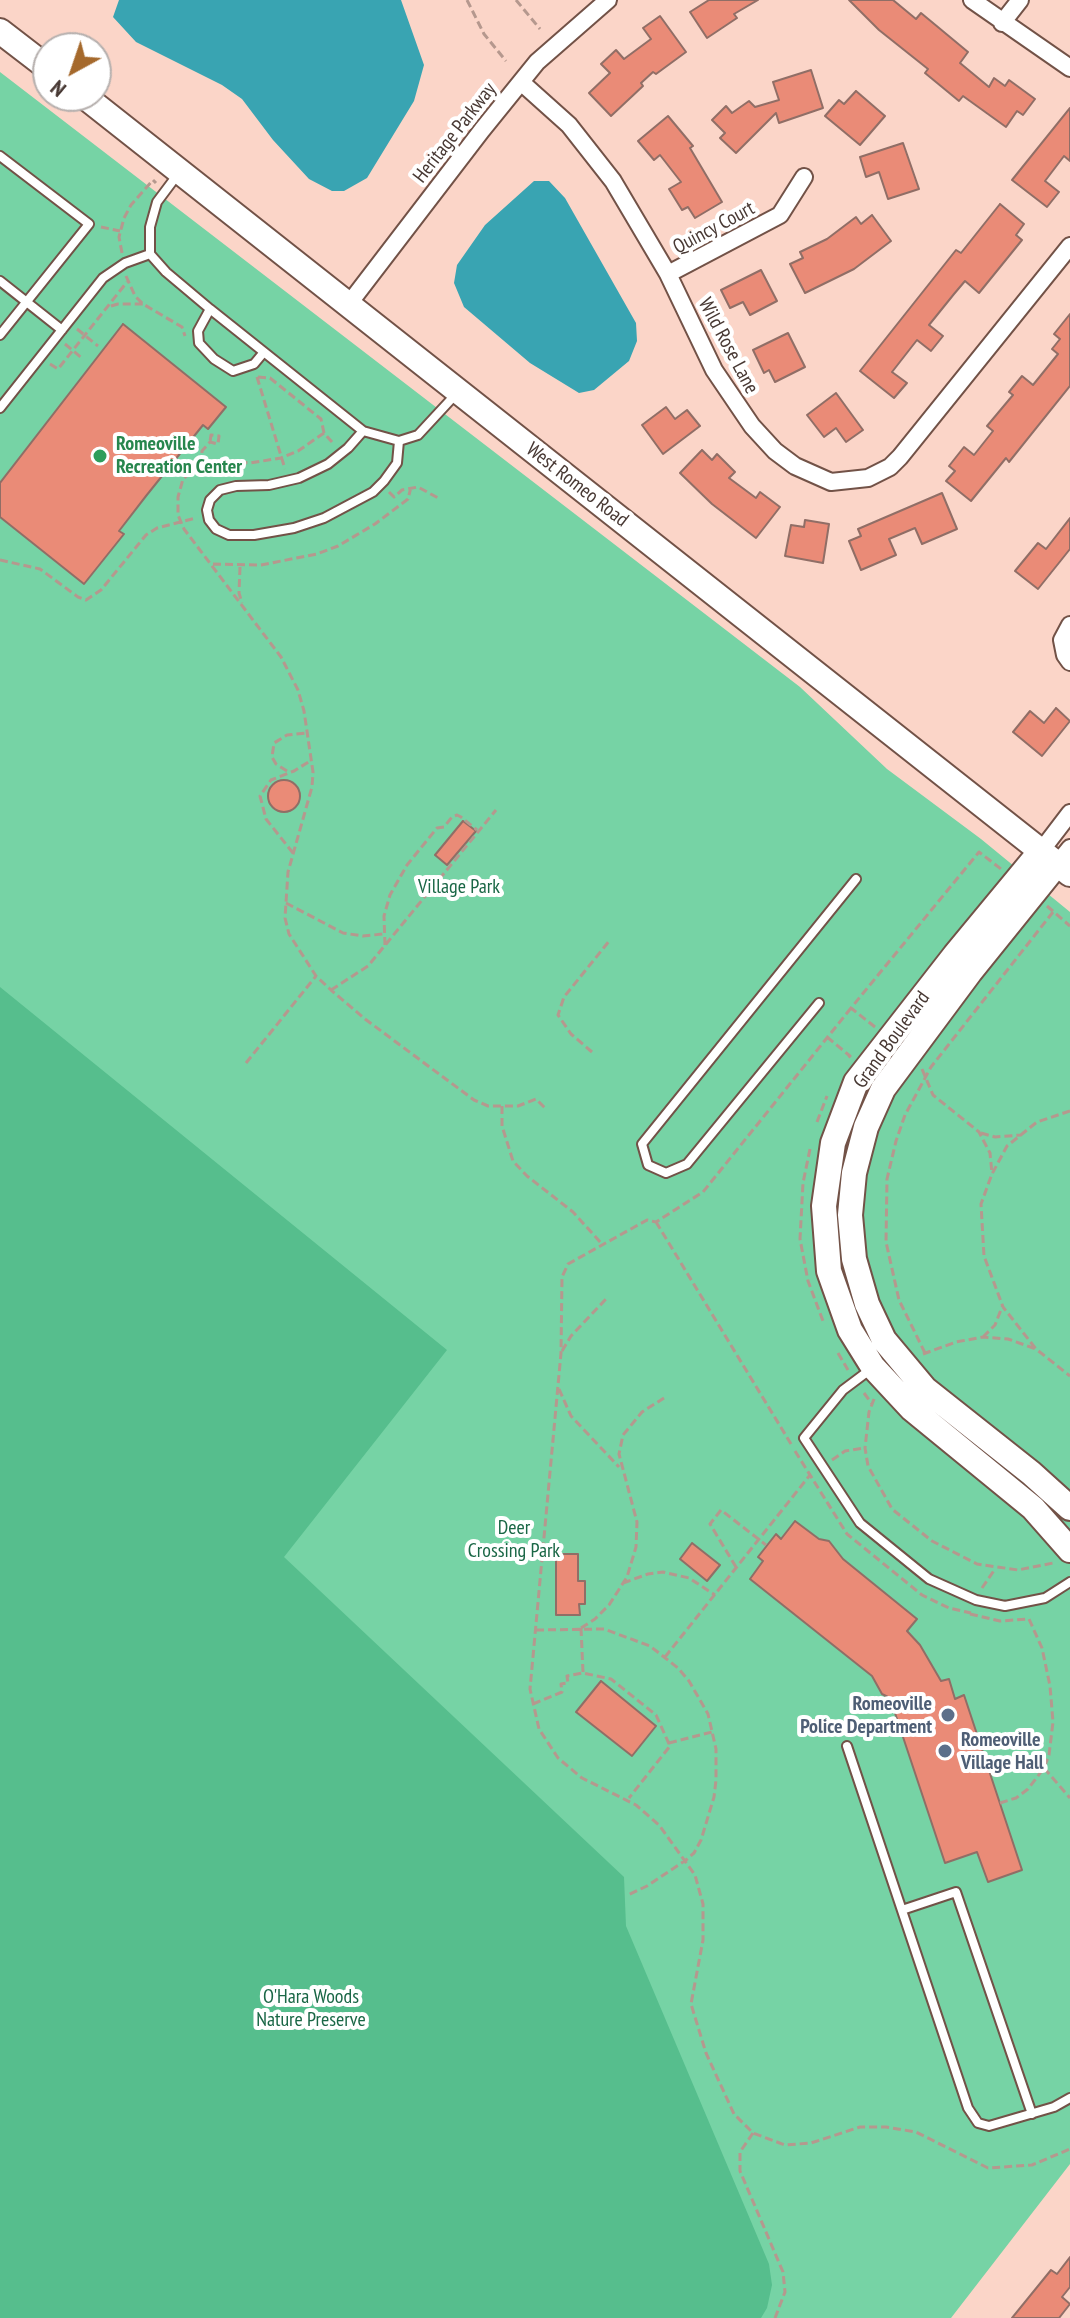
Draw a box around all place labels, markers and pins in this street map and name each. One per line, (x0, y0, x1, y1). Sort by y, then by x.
place label: Romeoville Recreation Center (116, 432, 242, 479)
marker: Romeoville Recreation Center (91, 447, 109, 465)
place label: Romeoville Police Department (800, 1692, 932, 1739)
marker: Romeoville Police Department (939, 1706, 957, 1724)
place label: Romeoville Village Hall (961, 1728, 1044, 1775)
marker: Romeoville Village Hall (936, 1742, 954, 1760)

